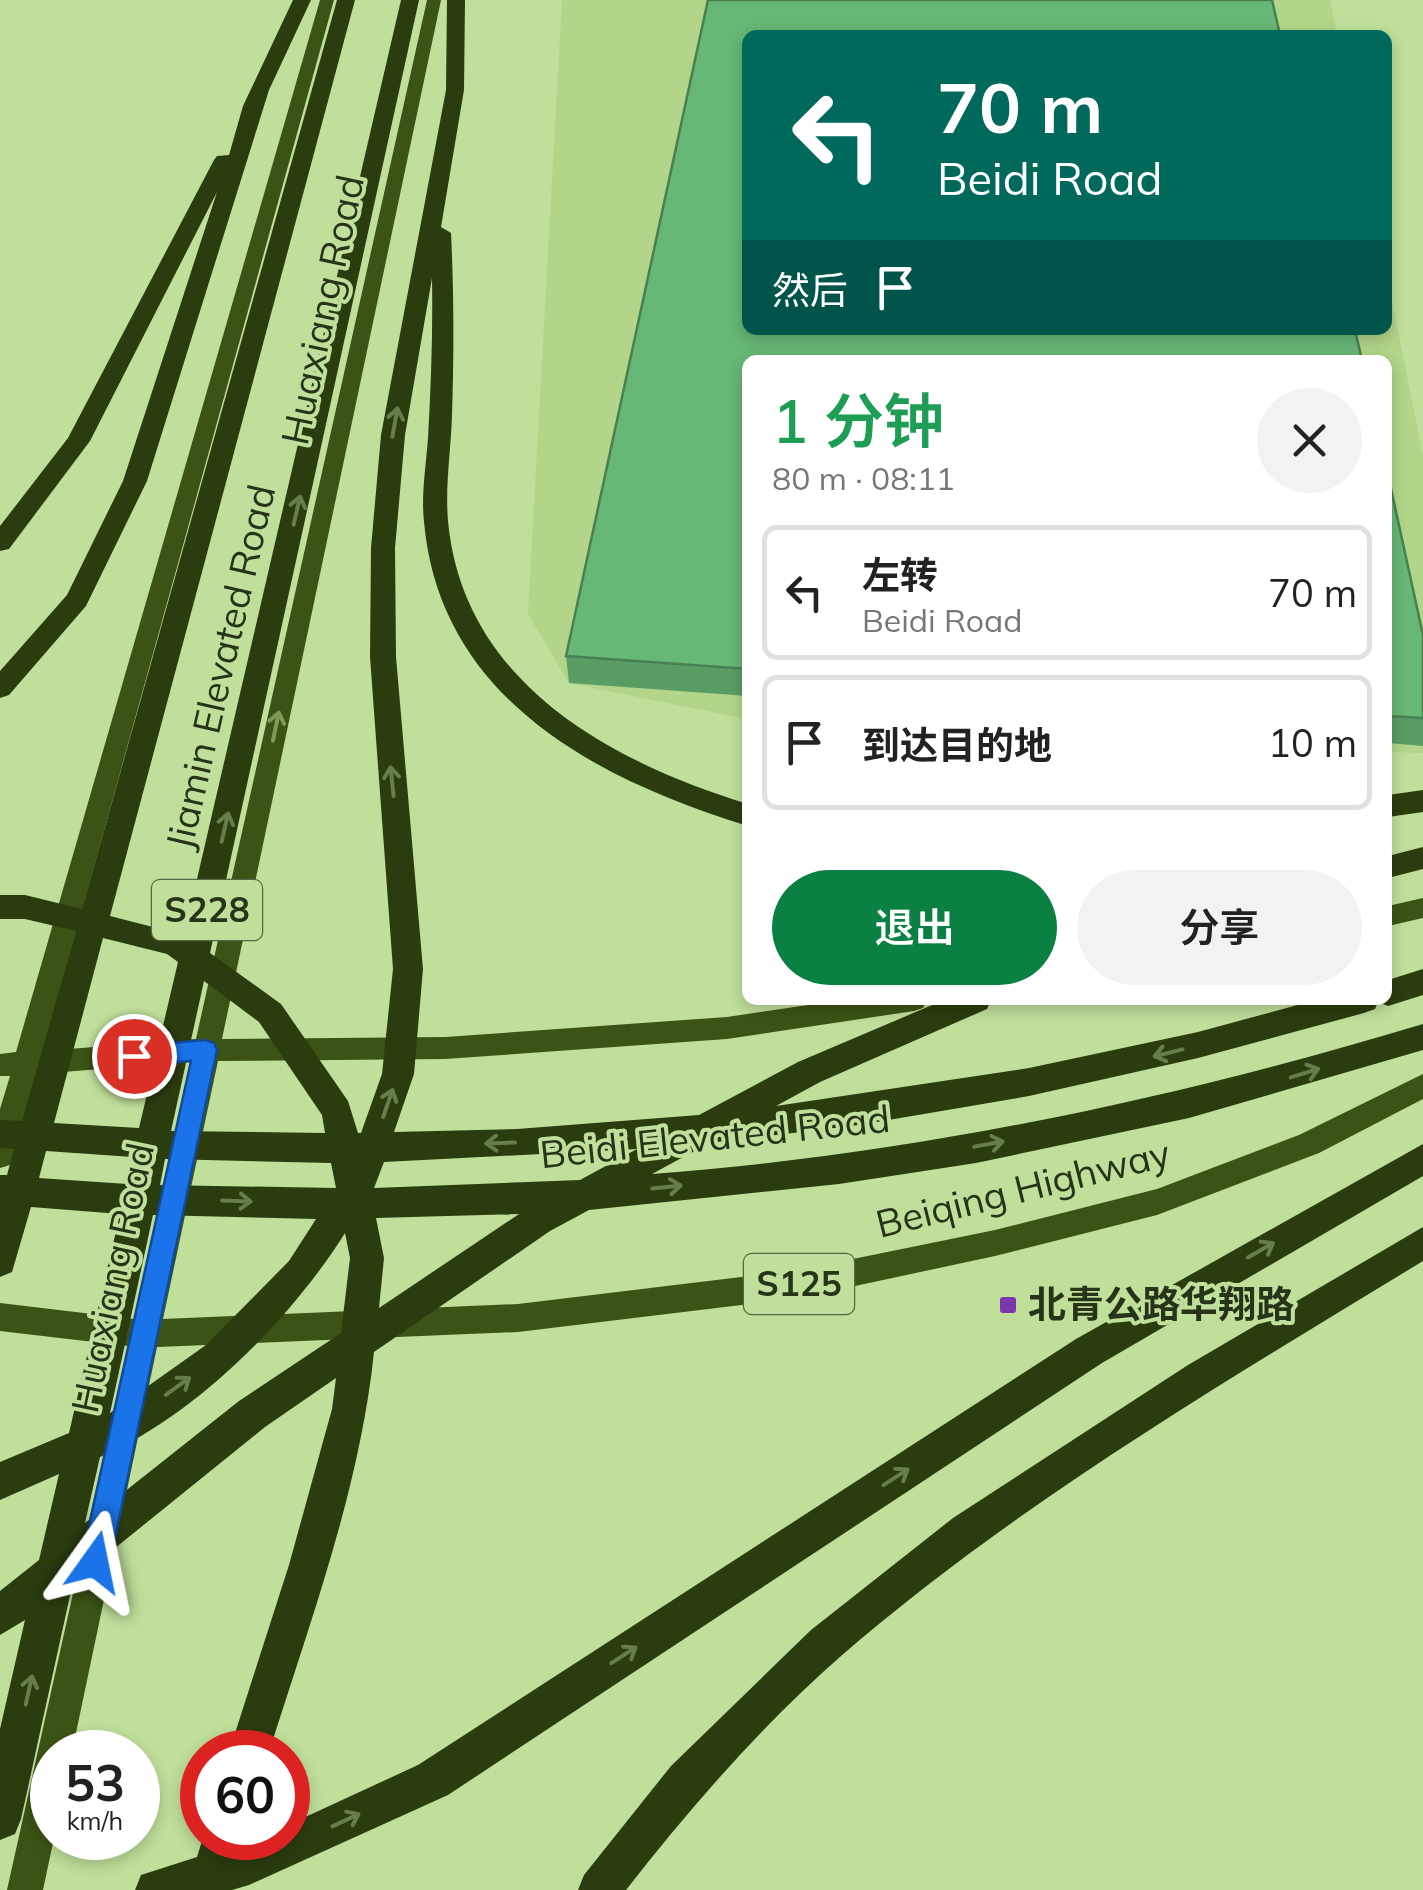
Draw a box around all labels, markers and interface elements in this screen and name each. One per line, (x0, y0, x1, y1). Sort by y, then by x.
text: 70 m (937, 63, 1103, 151)
icon: left (772, 70, 902, 200)
text: Beidi Road (937, 150, 1163, 206)
street label: Huaxiang Road (270, 171, 374, 449)
icon: arrive (868, 260, 923, 315)
text: 然后 (772, 266, 848, 314)
text: 1 分钟 (772, 383, 944, 458)
button: close (1257, 388, 1362, 493)
one-way arrow (386, 406, 405, 439)
text: 80 m · 08:11 (772, 458, 955, 498)
street label: Jiamin Elevated Road (155, 480, 285, 854)
one-way arrow (289, 495, 308, 527)
text: 左转 (862, 551, 938, 599)
icon: left (777, 565, 832, 620)
text: 70 m (1268, 569, 1357, 617)
text: Beidi Road (862, 600, 1022, 640)
one-way arrow (268, 711, 286, 743)
icon: arrive (777, 715, 832, 770)
text: 10 m (1268, 719, 1357, 767)
text: 到达目的地 (862, 721, 1052, 769)
one-way arrow (383, 765, 402, 797)
one-way arrow (217, 812, 236, 844)
button: 退出 (772, 870, 1057, 985)
button: 分享 (1077, 870, 1362, 985)
road number: S228 (152, 880, 262, 940)
pin (92, 1014, 177, 1099)
icon: arrive (107, 1029, 162, 1084)
one-way arrow (1153, 1045, 1185, 1063)
one-way arrow (1289, 1063, 1321, 1081)
one-way arrow (380, 1088, 398, 1119)
street label: Beidi Elevated Road (538, 1094, 892, 1178)
street label: Beiqing Highway (871, 1128, 1175, 1248)
one-way arrow (485, 1134, 517, 1153)
one-way arrow (972, 1134, 1004, 1153)
street label: Huaxiang Road (60, 1139, 164, 1417)
one-way arrow (650, 1177, 682, 1196)
one-way arrow (221, 1191, 253, 1210)
one-way arrow (1246, 1239, 1275, 1259)
road number: S125 (744, 1254, 854, 1314)
place label: 北青公路华翔路 (1028, 1280, 1294, 1328)
marker: 北青公路华翔路 (997, 1294, 1019, 1316)
one-way arrow (163, 1376, 191, 1397)
one-way arrow (882, 1466, 910, 1487)
position arrow (43, 1510, 147, 1614)
one-way arrow (610, 1644, 638, 1665)
one-way arrow (21, 1675, 39, 1707)
speed limit sign: 60 (180, 1730, 310, 1860)
text: 53 (65, 1751, 125, 1814)
text: km/h (67, 1805, 123, 1836)
one-way arrow (330, 1810, 360, 1828)

